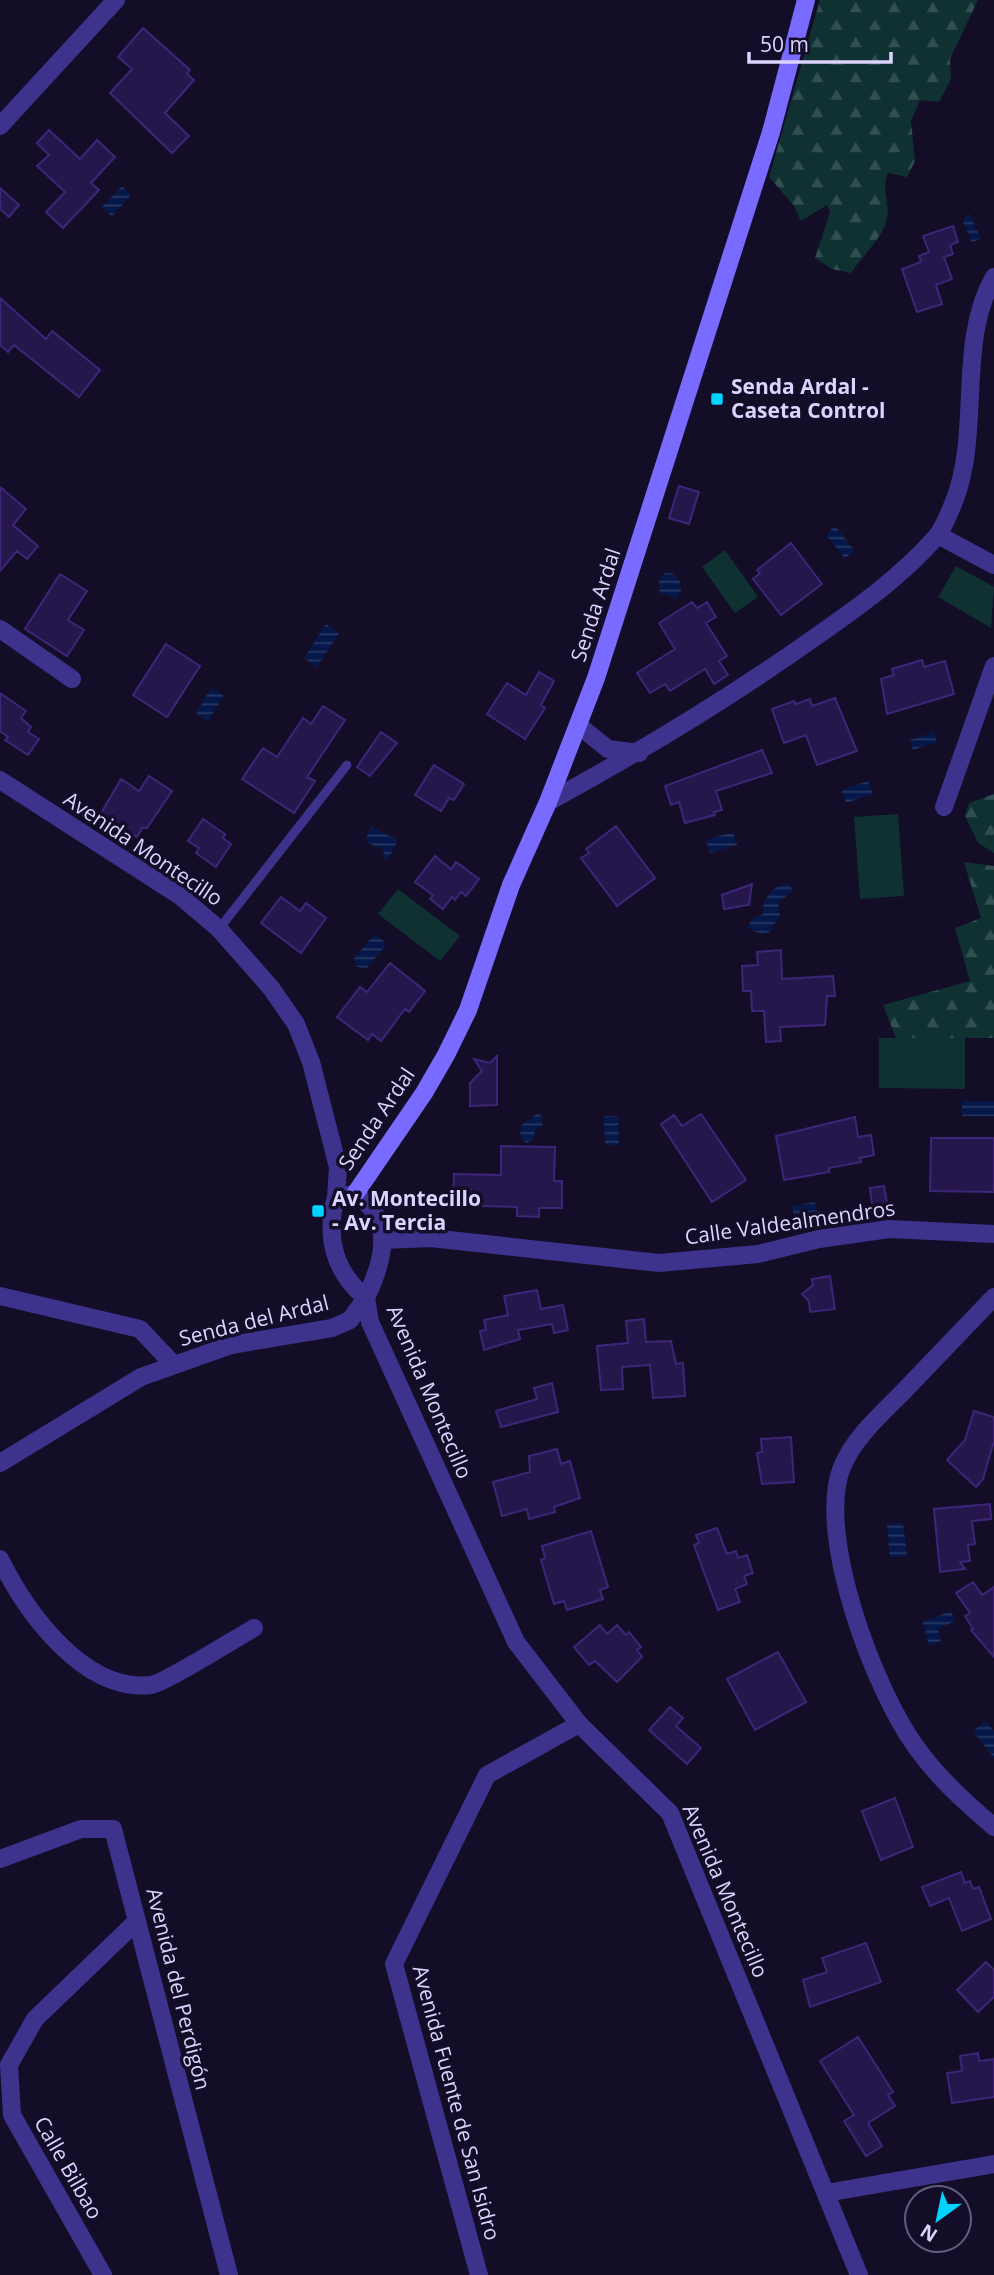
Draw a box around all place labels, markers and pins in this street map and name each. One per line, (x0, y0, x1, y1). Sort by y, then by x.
place label: Senda Ardal - Caseta Control (731, 372, 885, 424)
marker: Senda Ardal - Caseta Control (709, 391, 725, 407)
place label: Av. Montecillo - Av. Tercia (332, 1184, 481, 1236)
marker: Av. Montecillo - Av. Tercia (310, 1203, 326, 1219)

